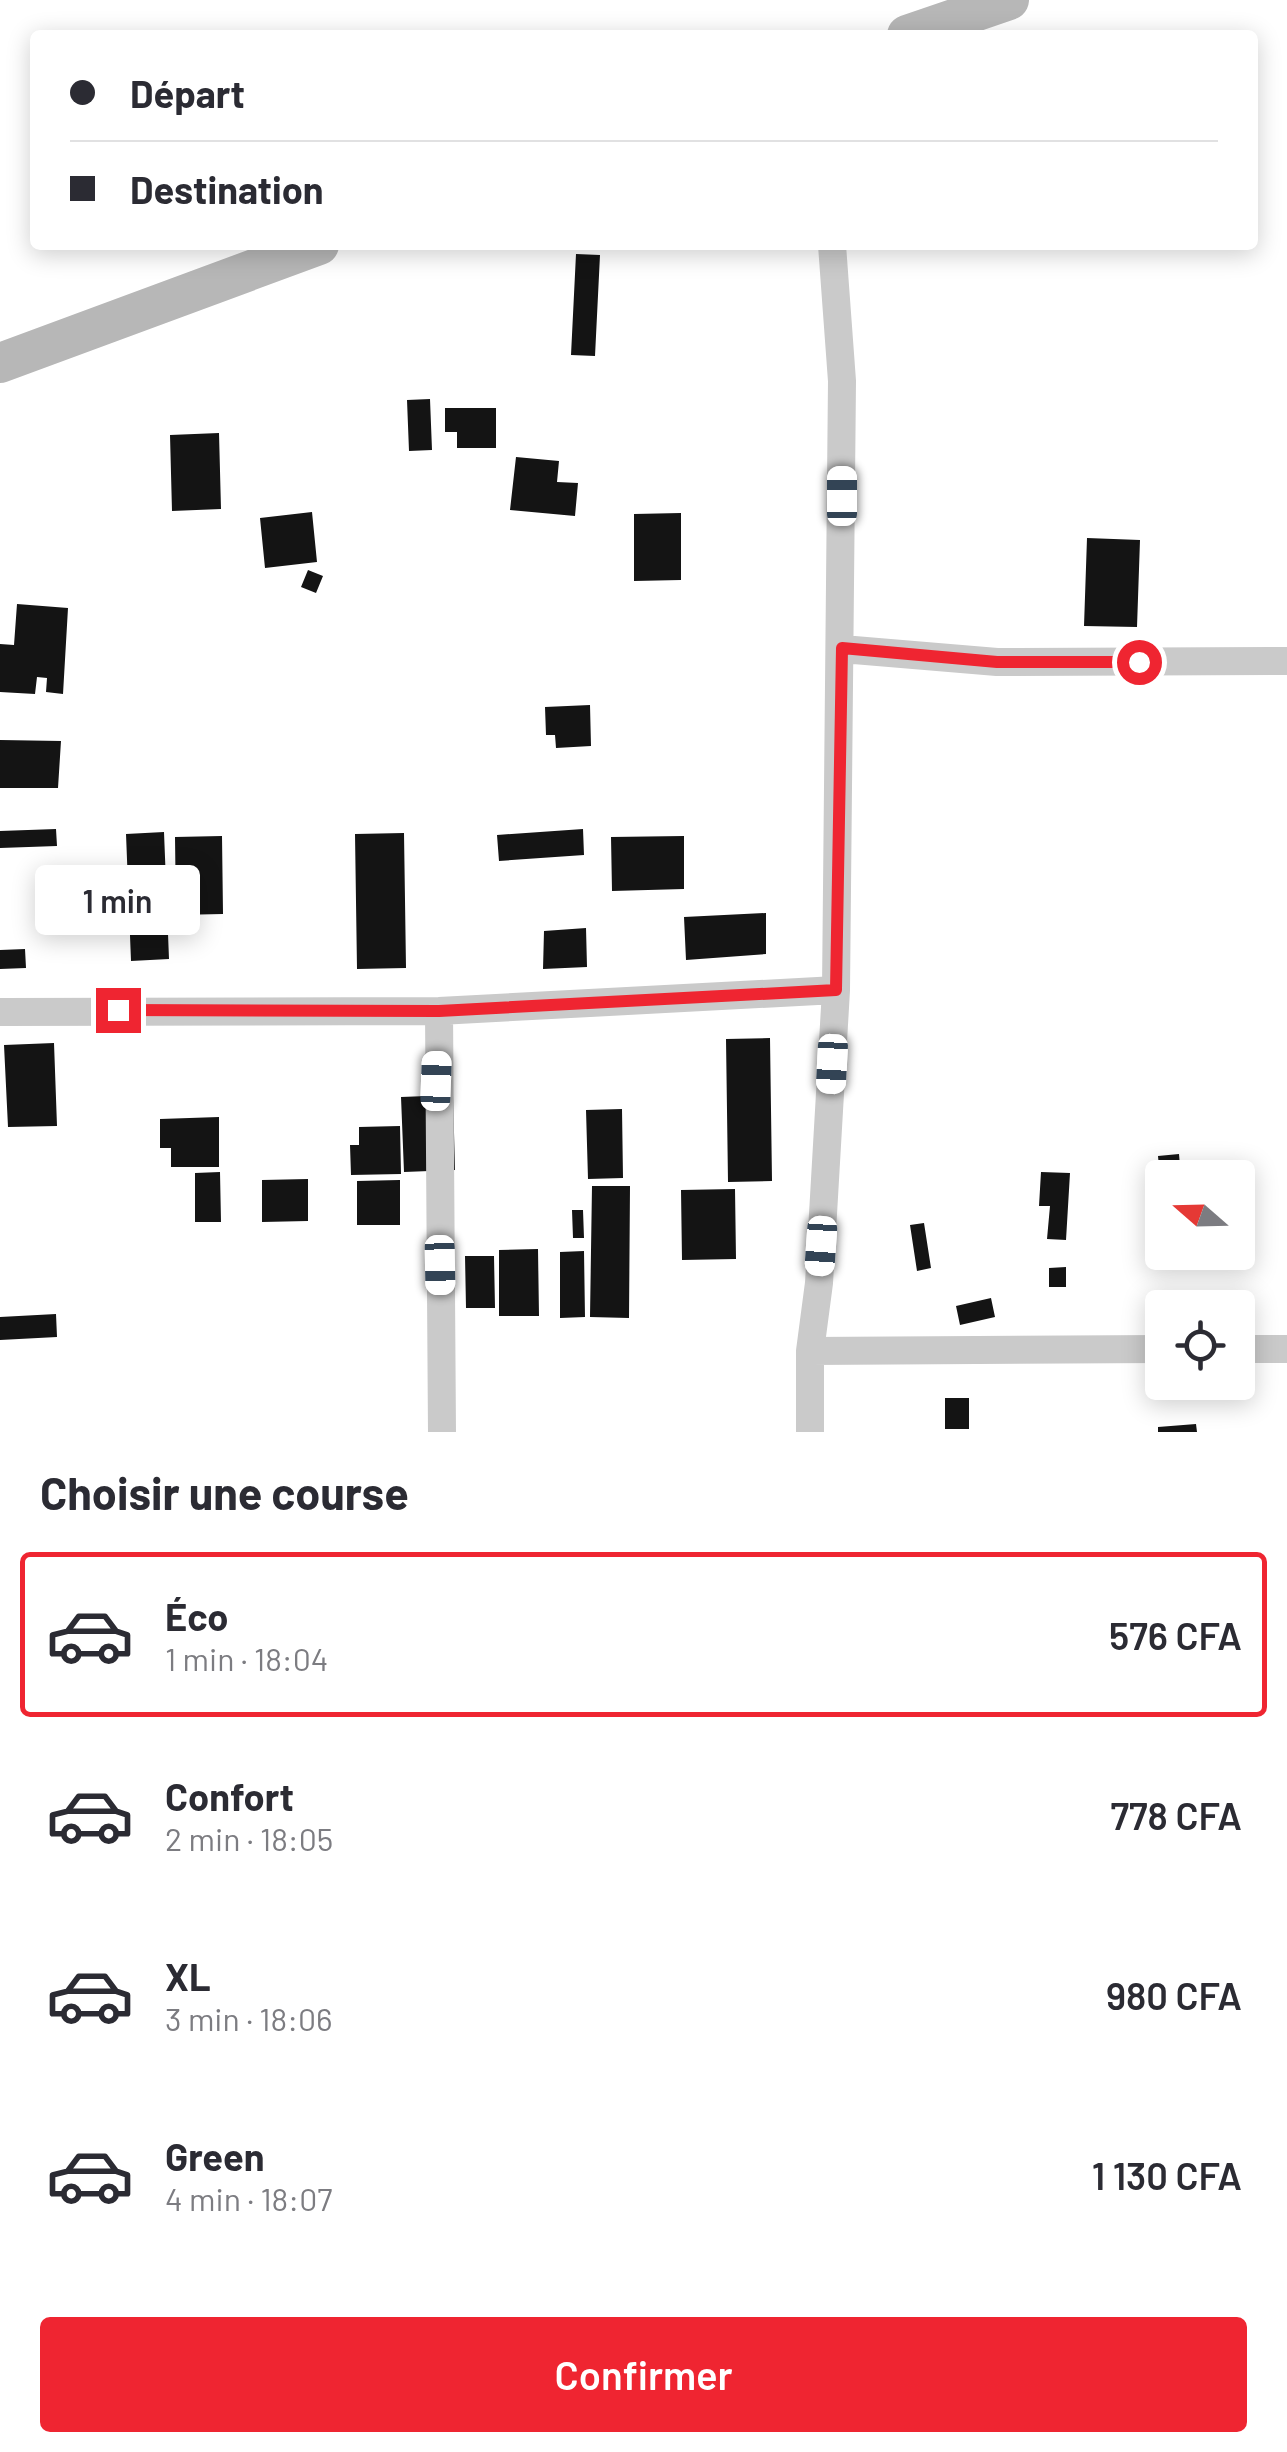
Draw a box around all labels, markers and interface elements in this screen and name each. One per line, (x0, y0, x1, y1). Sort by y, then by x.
text: Départ (130, 70, 245, 116)
text: Destination (130, 166, 324, 212)
car (827, 466, 857, 526)
route start (1117, 640, 1162, 685)
callout: 1 min (36, 865, 200, 935)
text: 1 min (83, 881, 152, 919)
route end (96, 988, 141, 1033)
car (815, 1033, 849, 1095)
car (420, 1050, 452, 1112)
north arrow (1145, 1160, 1255, 1270)
map controls (1145, 1160, 1255, 1400)
car (804, 1215, 838, 1277)
car (424, 1235, 456, 1295)
button: locate (1145, 1290, 1255, 1400)
text: Choisir une course (40, 1465, 409, 1519)
icon: car (45, 1590, 135, 1680)
text: Éco (165, 1593, 229, 1639)
text: 576 CFA (1109, 1612, 1242, 1658)
text: 1 min · 18:04 (165, 1639, 328, 1677)
icon: car (45, 1770, 135, 1860)
text: Confort (165, 1773, 294, 1819)
text: 778 CFA (1111, 1792, 1242, 1838)
text: 2 min · 18:05 (165, 1819, 333, 1857)
icon: car (45, 1950, 135, 2040)
text: XL (165, 1953, 211, 1999)
text: 980 CFA (1106, 1972, 1242, 2018)
text: 3 min · 18:06 (165, 1999, 333, 2037)
icon: car (45, 2130, 135, 2220)
text: Green (165, 2133, 265, 2179)
text: 1 130 CFA (1092, 2152, 1242, 2198)
text: 4 min · 18:07 (165, 2179, 332, 2217)
button: Confirmer (40, 2317, 1247, 2432)

